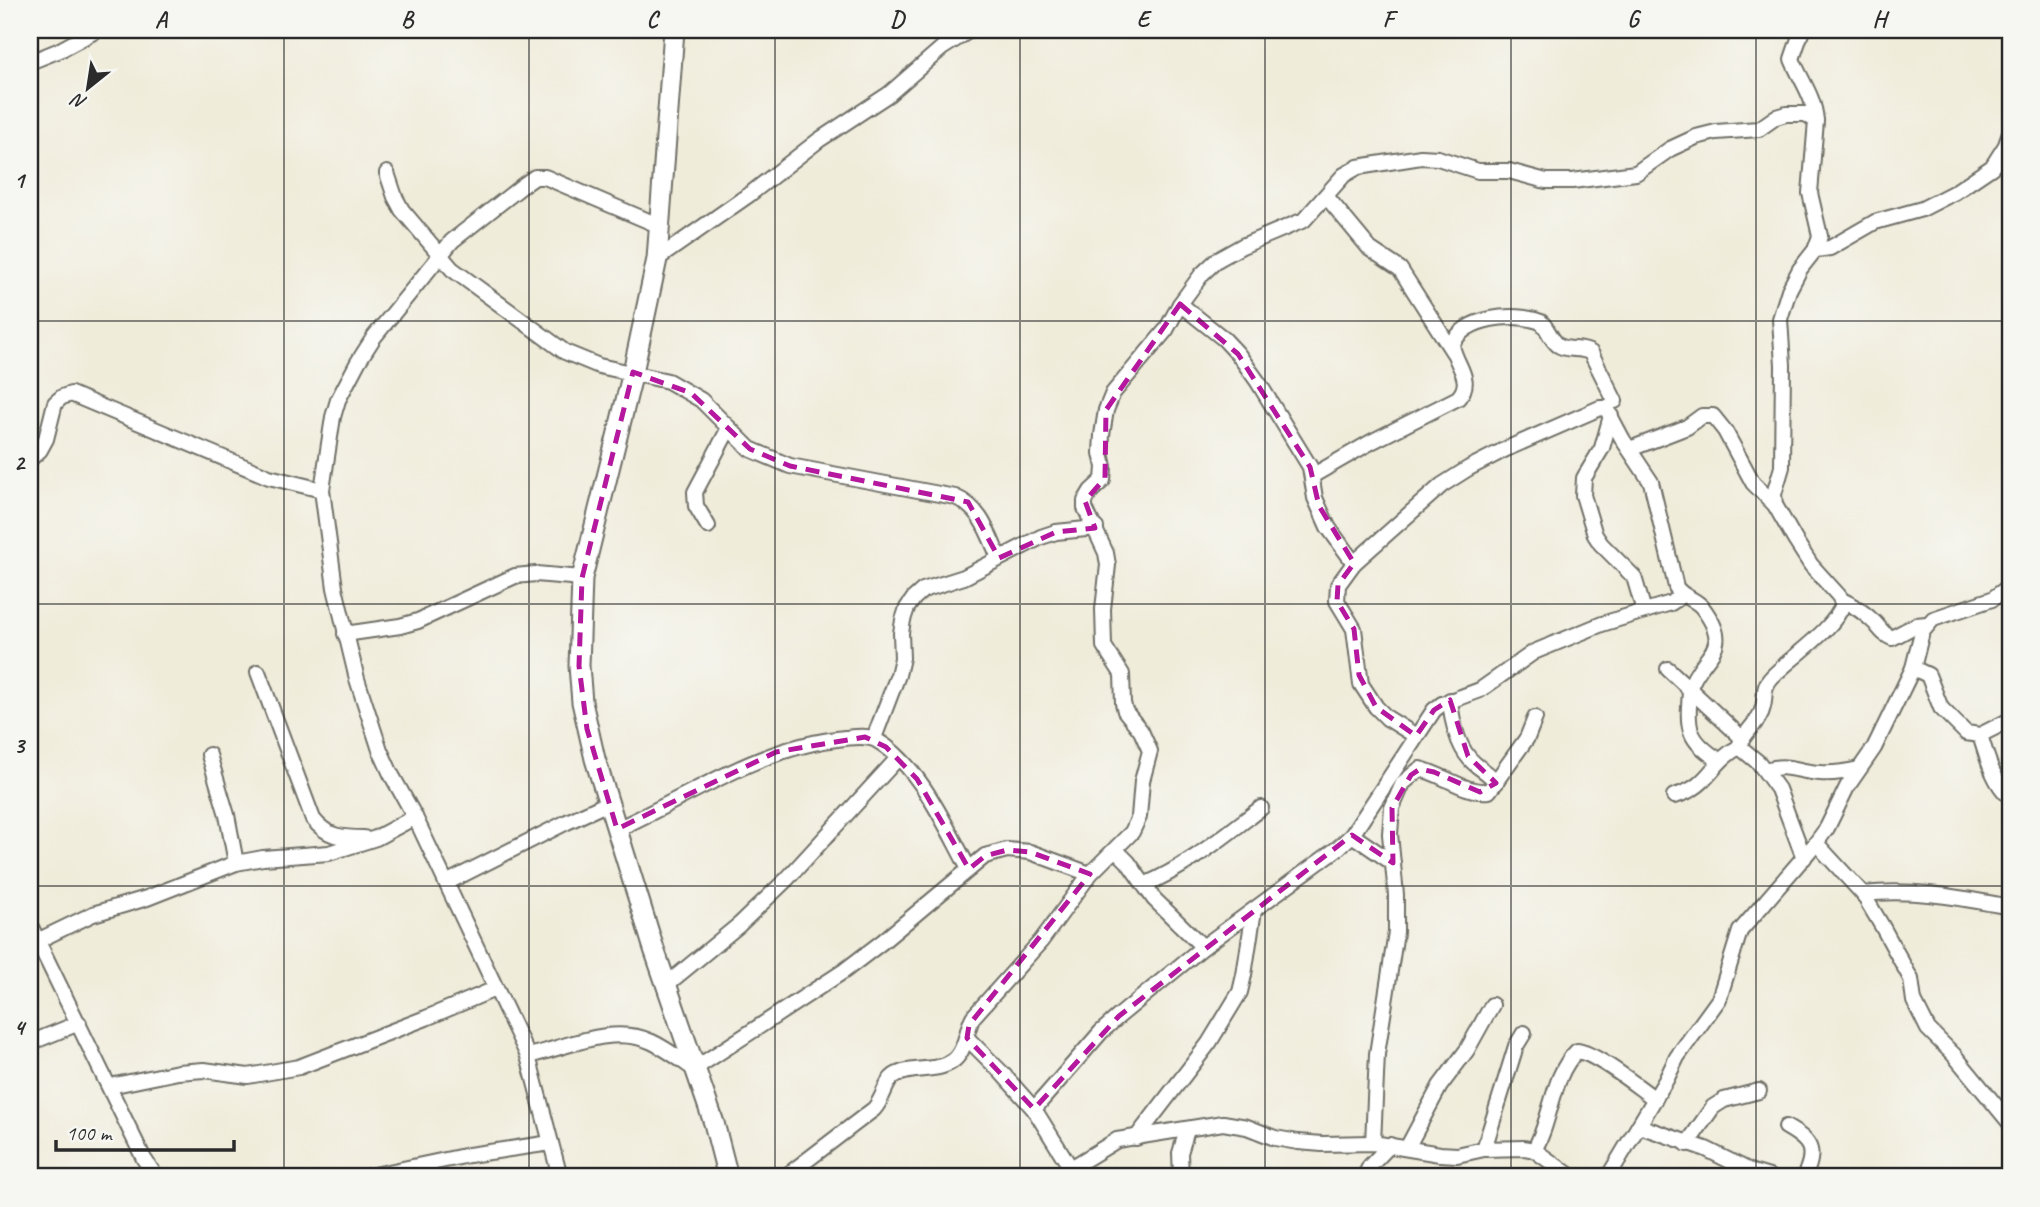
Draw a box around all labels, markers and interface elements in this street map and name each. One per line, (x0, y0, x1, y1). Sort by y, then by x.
text: A (155, 5, 169, 34)
text: B (401, 5, 415, 34)
text: C (647, 5, 661, 34)
text: D (890, 5, 906, 34)
text: E (1137, 5, 1153, 34)
text: F (1383, 5, 1399, 34)
text: G (1627, 5, 1642, 34)
text: H (1872, 5, 1890, 34)
north arrow (52, 52, 122, 122)
text: N (66, 87, 91, 115)
text: 1 (14, 166, 27, 195)
text: 2 (14, 448, 27, 477)
text: 3 (14, 731, 27, 760)
text: 4 (14, 1013, 27, 1042)
scale bar (56, 1109, 234, 1153)
text: 100 m (66, 1120, 113, 1146)

